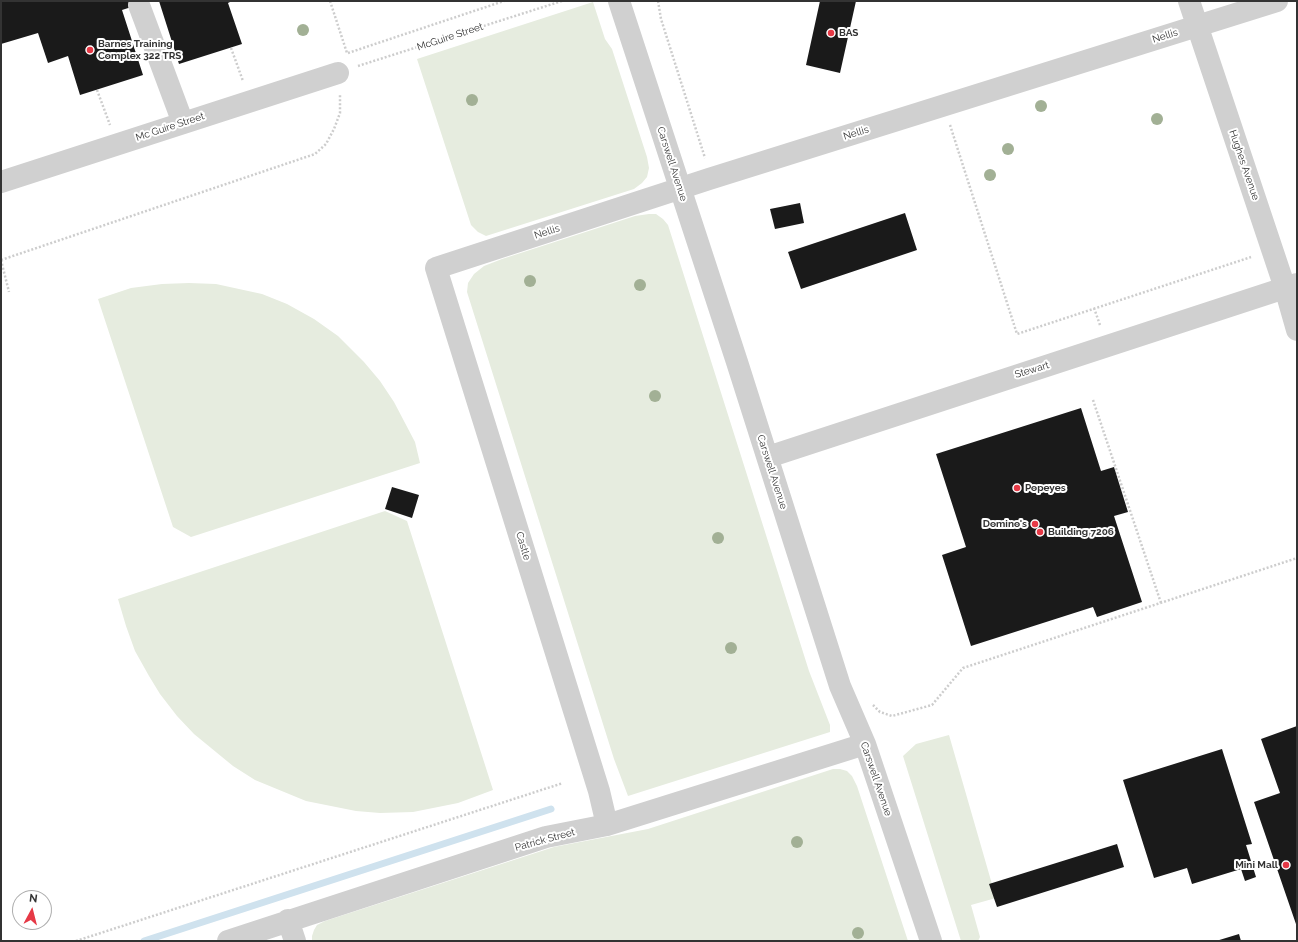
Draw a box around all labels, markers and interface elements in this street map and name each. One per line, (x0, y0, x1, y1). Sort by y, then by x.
street label: McGuire Street (415, 21, 485, 53)
street label: Nellis (1151, 26, 1179, 46)
place label: BAS (839, 27, 858, 39)
marker: BAS (826, 28, 836, 38)
place label: Barnes Training Complex 322 TRS (98, 38, 181, 62)
marker: Barnes Training Complex 322 TRS (85, 45, 95, 55)
street label: Mc Guire Street (134, 110, 206, 144)
street label: Nellis (842, 123, 870, 143)
street label: Carswell Avenue (654, 125, 690, 203)
street label: Hughes Avenue (1226, 128, 1262, 202)
street label: Nellis (533, 222, 561, 242)
street label: Stewart (1013, 359, 1051, 381)
street label: Carswell Avenue (754, 433, 790, 511)
place label: Popeyes (1025, 482, 1066, 494)
marker: Popeyes (1012, 483, 1022, 493)
place label: Domino's (983, 518, 1027, 530)
marker: Domino's (1030, 519, 1040, 529)
place label: Building 7206 (1048, 526, 1114, 538)
marker: Building 7206 (1035, 527, 1045, 537)
street label: Castle (513, 530, 533, 562)
street label: Carswell Avenue (858, 740, 894, 818)
street label: Patrick Street (514, 826, 576, 854)
place label: Mini Mall (1235, 859, 1278, 871)
marker: Mini Mall (1281, 860, 1291, 870)
north arrow (12, 890, 52, 930)
text: N (28, 892, 38, 906)

